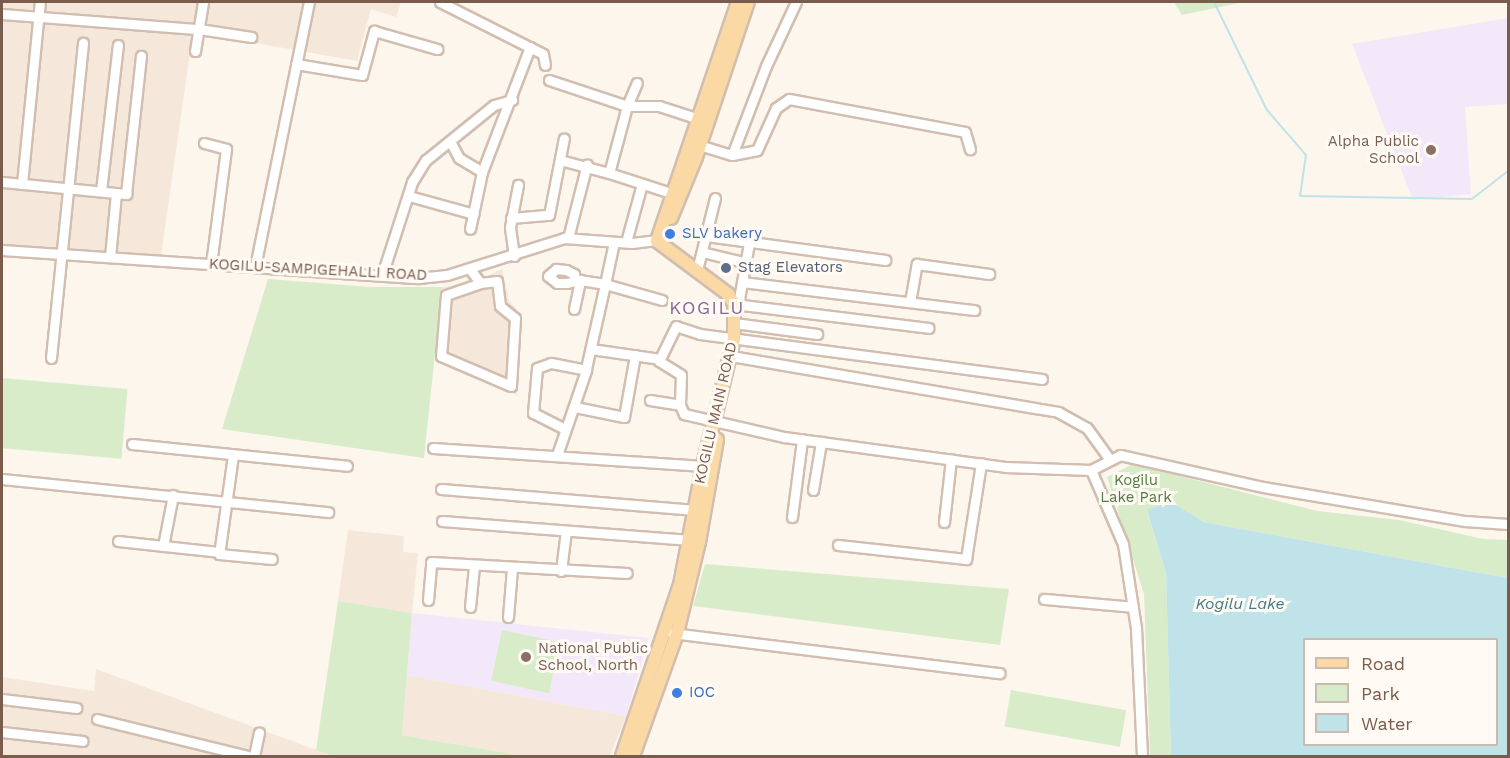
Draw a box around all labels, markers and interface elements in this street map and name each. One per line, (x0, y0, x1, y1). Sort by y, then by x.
place label: Alpha Public School (1327, 132, 1419, 167)
marker: Alpha Public School (1424, 143, 1438, 157)
place label: SLV bakery (682, 225, 763, 243)
marker: SLV bakery (663, 227, 677, 241)
street label: KOGILU-SAMPIGEHALLI ROAD (208, 255, 428, 285)
place label: Stag Elevators (738, 259, 843, 277)
marker: Stag Elevators (719, 261, 733, 275)
district label: KOGILU (669, 297, 745, 319)
street label: KOGILU MAIN ROAD (691, 340, 741, 486)
park label: Kogilu Lake Park (1100, 471, 1172, 506)
water label: Kogilu Lake (1195, 594, 1285, 614)
legend (1303, 638, 1498, 746)
place label: National Public School, North (538, 639, 649, 674)
marker: National Public School, North (519, 650, 533, 664)
text: Road (1361, 653, 1405, 674)
text: Park (1361, 683, 1400, 704)
place label: IOC (689, 684, 715, 702)
marker: IOC (670, 686, 684, 700)
text: Water (1361, 713, 1413, 734)

